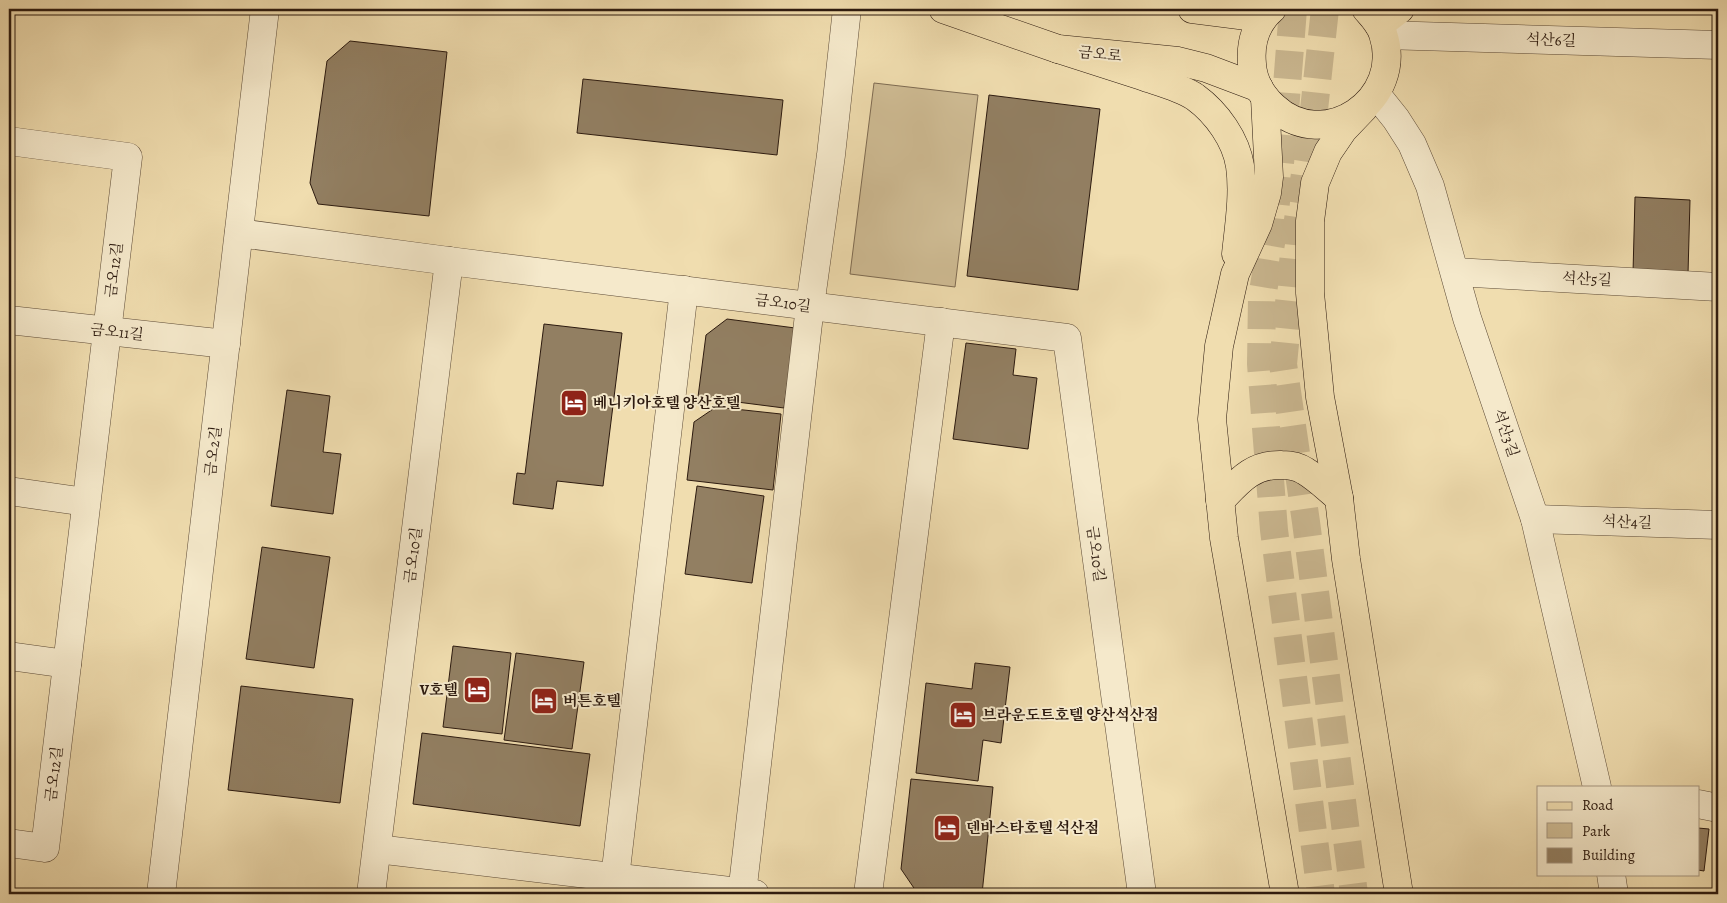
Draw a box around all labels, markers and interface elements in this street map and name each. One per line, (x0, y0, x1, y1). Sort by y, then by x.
street label: 석산6길 (1525, 29, 1577, 51)
street label: 금오로 (1077, 42, 1123, 66)
street label: 금오12길 (101, 241, 127, 299)
street label: 석산5길 (1562, 268, 1612, 290)
street label: 금오10길 (754, 290, 812, 316)
street label: 금오11길 (89, 319, 145, 345)
hotel icon: 베니키아호텔 양산호텔 (559, 388, 589, 418)
place label: 베니키아호텔 양산호텔 (593, 393, 741, 413)
street label: 석산3길 (1488, 406, 1524, 460)
street label: 금오2길 (200, 425, 226, 477)
street label: 석산4길 (1602, 511, 1652, 533)
street label: 금오10길 (1082, 525, 1110, 583)
street label: 금오10길 (400, 526, 426, 584)
hotel icon: V호텔 (462, 675, 492, 705)
place label: V호텔 (419, 680, 458, 700)
hotel icon: 버튼호텔 (529, 686, 559, 716)
place label: 버튼호텔 (563, 691, 621, 711)
hotel icon: 브라운도트호텔 양산석산점 (948, 700, 978, 730)
place label: 브라운도트호텔 양산석산점 (982, 705, 1159, 725)
street label: 금오12길 (41, 745, 67, 803)
legend (1537, 786, 1700, 876)
text: Road (1582, 795, 1614, 815)
hotel icon: 덴바스타호텔 석산점 (932, 813, 962, 843)
place label: 덴바스타호텔 석산점 (966, 818, 1099, 838)
text: Park (1582, 821, 1611, 841)
text: Building (1582, 845, 1635, 865)

